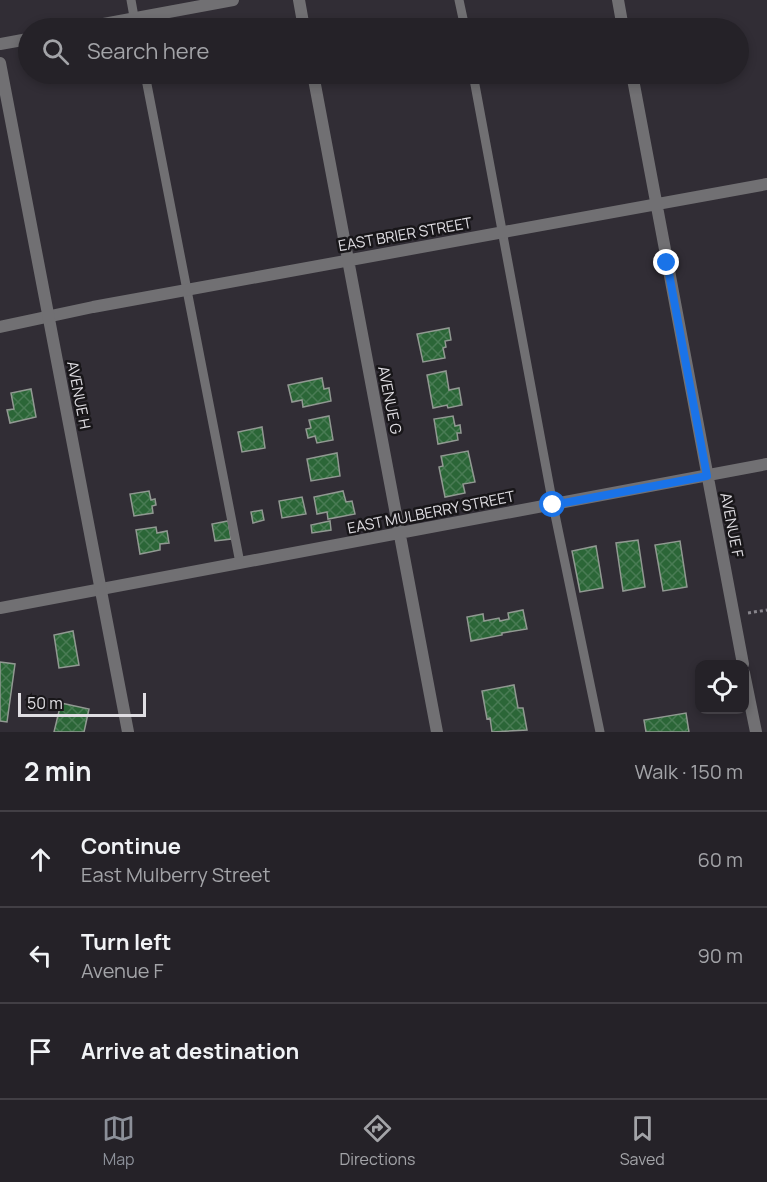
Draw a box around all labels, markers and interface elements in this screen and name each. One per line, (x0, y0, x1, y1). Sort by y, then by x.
search box (18, 18, 749, 84)
icon: search (39, 35, 72, 68)
text: Search here (87, 36, 209, 66)
street label: EAST BRIER STREET (337, 212, 474, 256)
route end (653, 249, 679, 275)
street label: AVENUE H (62, 359, 96, 431)
street label: AVENUE G (373, 364, 407, 436)
street label: EAST MULBERRY STREET (345, 485, 517, 539)
route start (539, 491, 565, 517)
street label: AVENUE F (715, 491, 749, 560)
map controls (695, 660, 749, 714)
button: locate (695, 660, 749, 714)
scale bar (18, 690, 146, 718)
text: 50 m (27, 692, 63, 714)
text: 2 min (24, 753, 92, 789)
text: Walk · 150 m (634, 758, 743, 785)
text: Continue (81, 831, 181, 861)
icon: ahead (24, 843, 57, 876)
text: 60 m (697, 846, 743, 873)
text: East Mulberry Street (81, 861, 271, 888)
text: Turn left (81, 927, 171, 957)
icon: left (24, 939, 57, 972)
text: 90 m (697, 942, 743, 969)
text: Avenue F (81, 957, 164, 984)
icon: arrive (24, 1035, 57, 1068)
text: Arrive at destination (81, 1036, 299, 1066)
tab: Map (102, 1112, 135, 1170)
tab: Directions (340, 1112, 415, 1170)
tab: Saved (620, 1112, 665, 1170)

